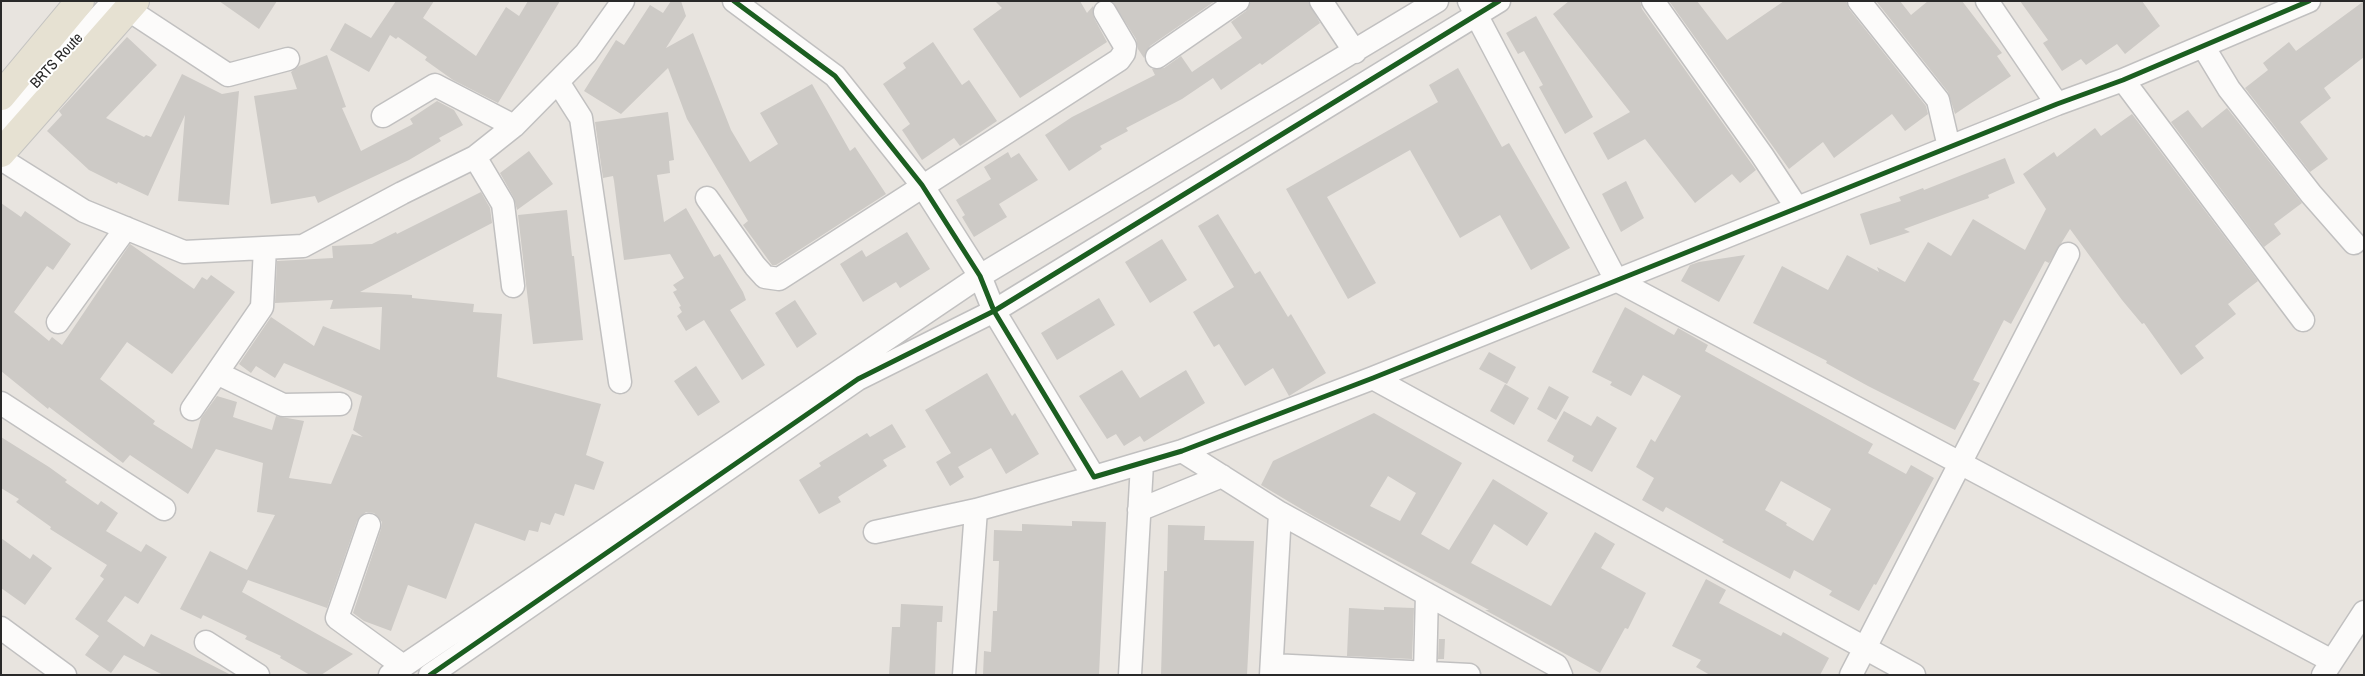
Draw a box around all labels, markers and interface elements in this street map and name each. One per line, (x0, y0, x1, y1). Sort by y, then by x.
street label: BRTS Route (27, 30, 87, 92)

